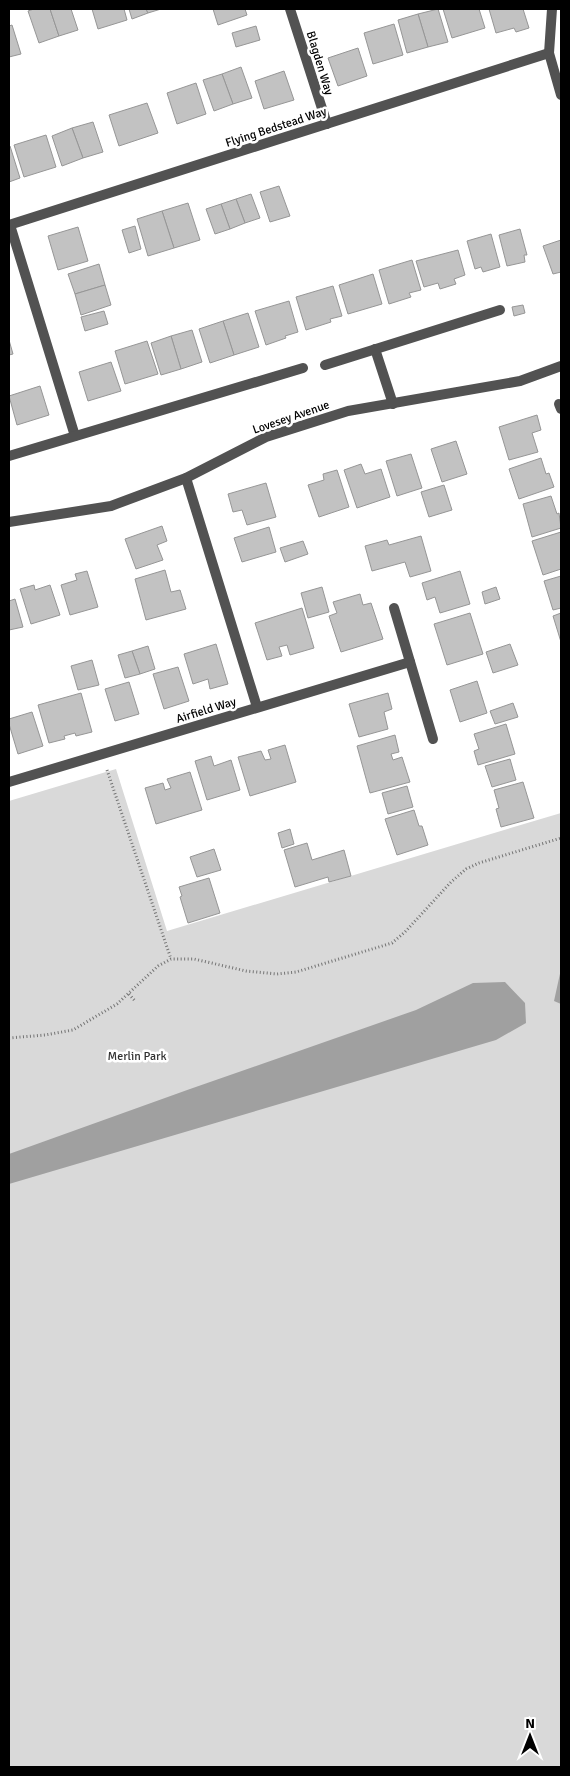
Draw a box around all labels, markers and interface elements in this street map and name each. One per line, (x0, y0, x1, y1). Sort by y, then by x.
street label: Blagden Way (303, 29, 336, 97)
street label: Flying Bedstead Way (224, 104, 329, 151)
street label: Lovesey Avenue (251, 397, 332, 438)
street label: Airfield Way (174, 694, 238, 727)
park label: Merlin Park (107, 1049, 167, 1064)
north arrow (505, 1711, 555, 1761)
text: N (525, 1715, 535, 1732)

